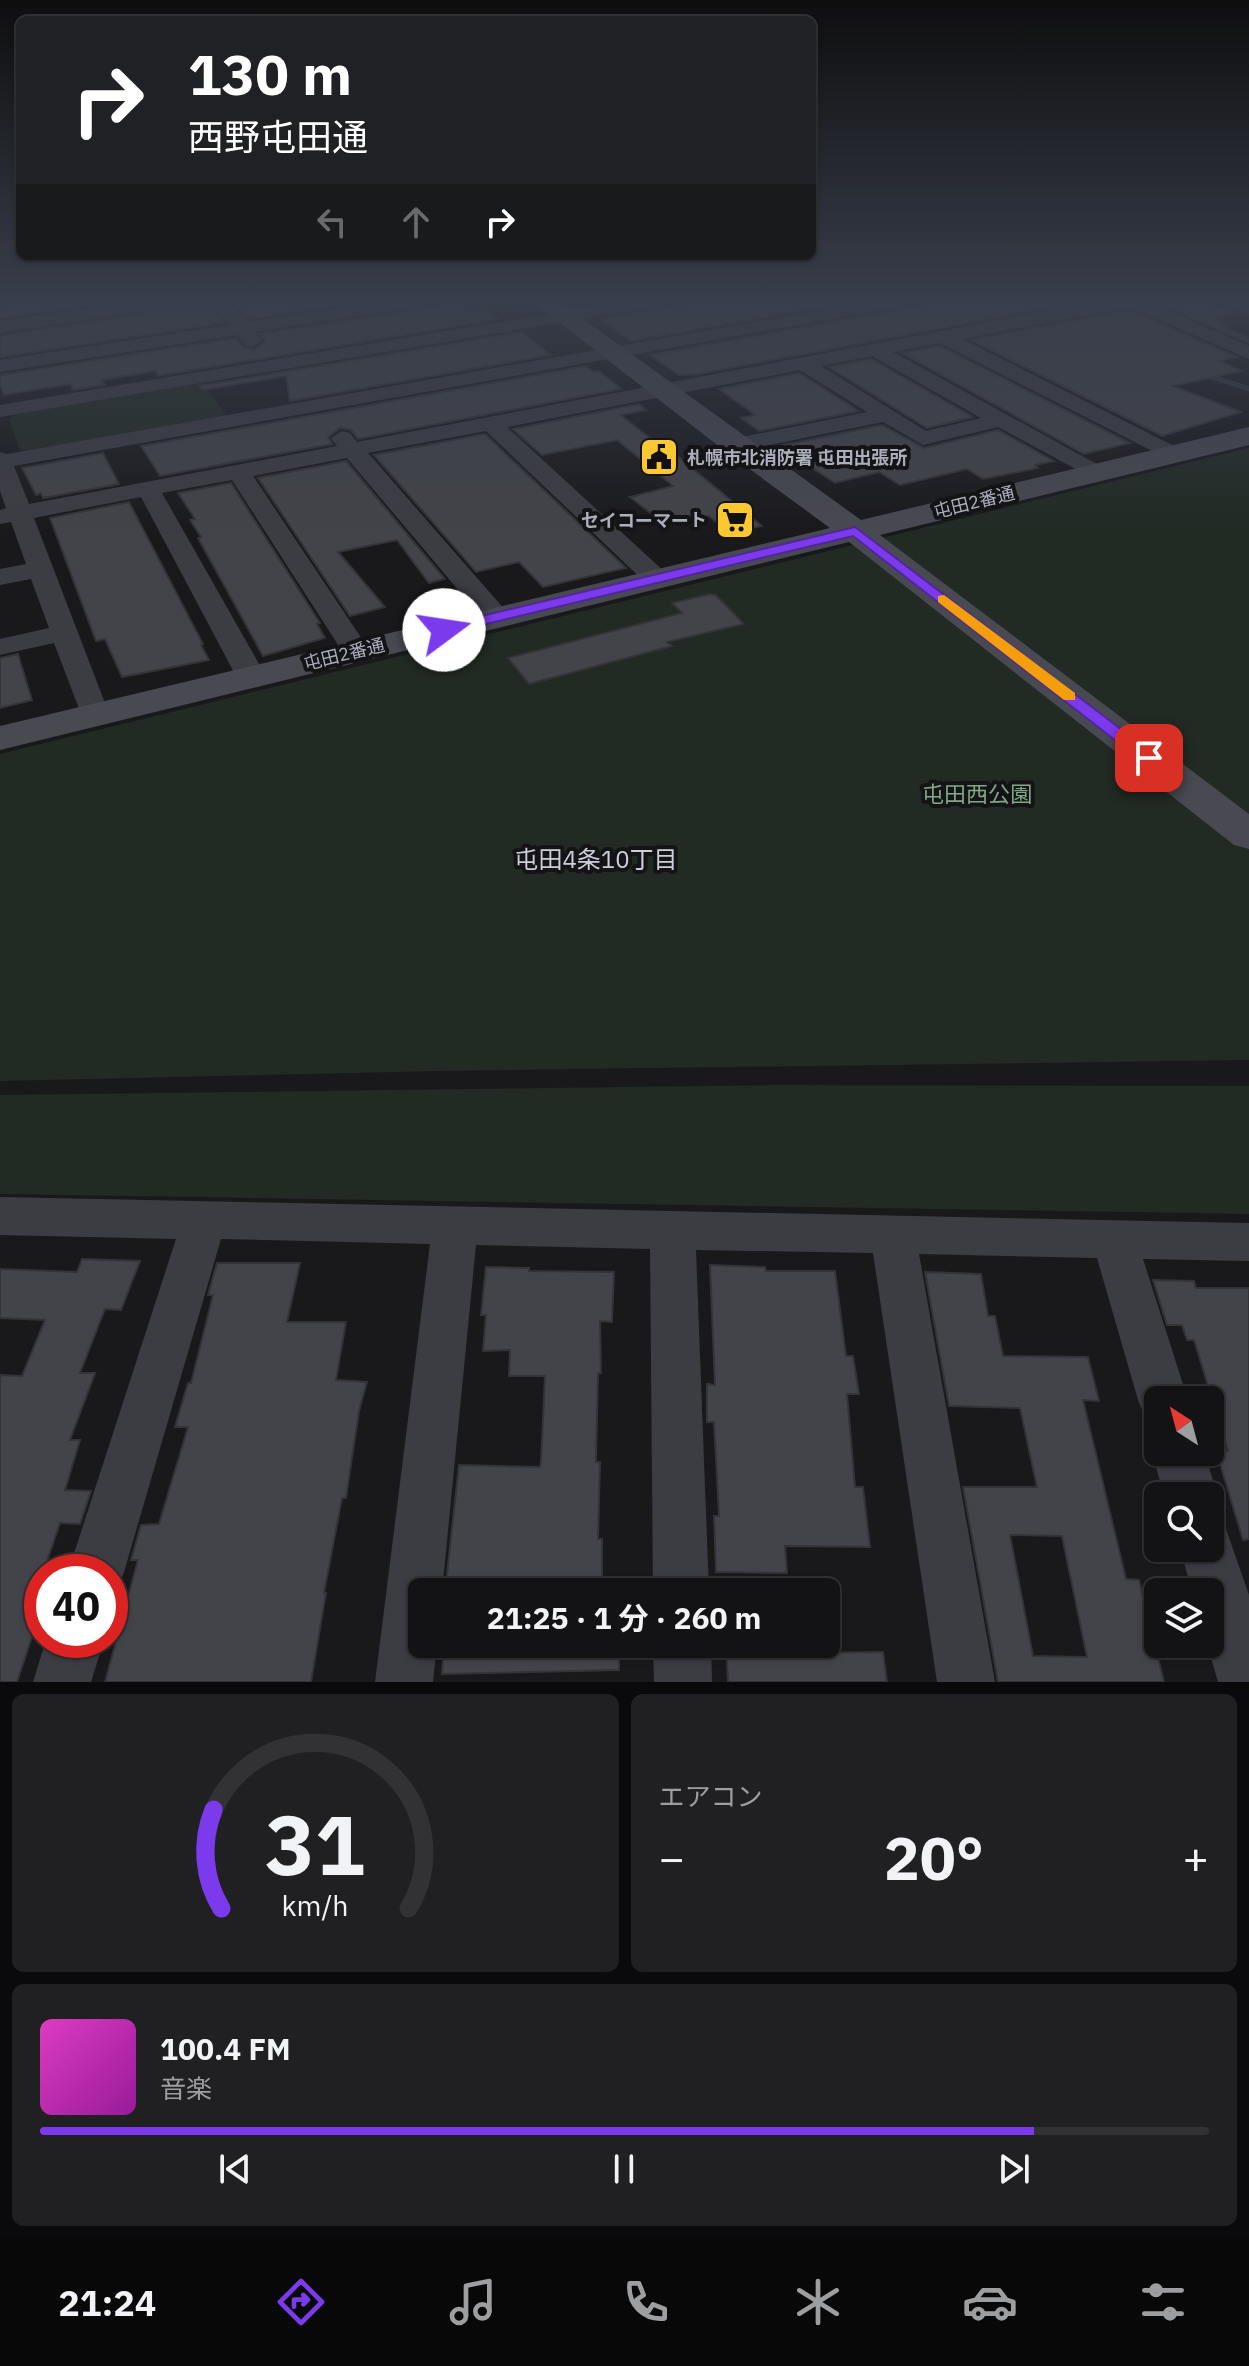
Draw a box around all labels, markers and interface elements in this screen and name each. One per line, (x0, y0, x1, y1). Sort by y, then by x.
text: 130 m (188, 38, 352, 110)
icon: right (56, 48, 160, 152)
text: 西野屯田通 (188, 113, 368, 160)
icon: left (310, 200, 354, 244)
icon: ahead (394, 200, 438, 244)
icon: right (478, 200, 522, 244)
public building icon: 札幌市北消防署 屯田出張所 (638, 436, 680, 478)
place label: 札幌市北消防署 屯田出張所 (687, 446, 907, 469)
street label: 屯田2番通 (931, 481, 1017, 523)
supermarket icon: セイコーマート (714, 499, 756, 541)
place label: セイコーマート (581, 509, 707, 532)
position arrow (402, 588, 486, 672)
street label: 屯田2番通 (301, 633, 387, 675)
pin (1115, 724, 1183, 792)
icon: arrive (1127, 736, 1171, 780)
park label: 屯田西公園 (922, 779, 1032, 808)
district label: 屯田4条10丁目 (514, 843, 678, 875)
north arrow (1144, 1386, 1224, 1466)
map controls (1144, 1386, 1224, 1658)
button: search (1144, 1482, 1224, 1562)
speed limit sign: 40 (24, 1554, 128, 1658)
button: layers (1144, 1578, 1224, 1658)
text: 21:25 · 1 分 · 260 m (487, 1598, 761, 1637)
text: エアコン (659, 1779, 763, 1813)
text: 31 (265, 1790, 365, 1898)
text: 20° (884, 1818, 984, 1897)
text: − (659, 1829, 685, 1886)
text: + (1183, 1829, 1209, 1886)
text: km/h (282, 1887, 349, 1924)
text: 100.4 FM (160, 2029, 291, 2068)
text: 音楽 (160, 2071, 212, 2105)
icon: previous (213, 2147, 257, 2191)
icon: pause (602, 2147, 646, 2191)
icon: next (992, 2147, 1036, 2191)
icon: directions (273, 2274, 329, 2330)
icon: music (445, 2274, 501, 2330)
icon: phone (618, 2274, 674, 2330)
icon: climate (790, 2274, 846, 2330)
icon: car (962, 2274, 1018, 2330)
icon: filters (1135, 2274, 1191, 2330)
text: 21:24 (58, 2279, 156, 2326)

